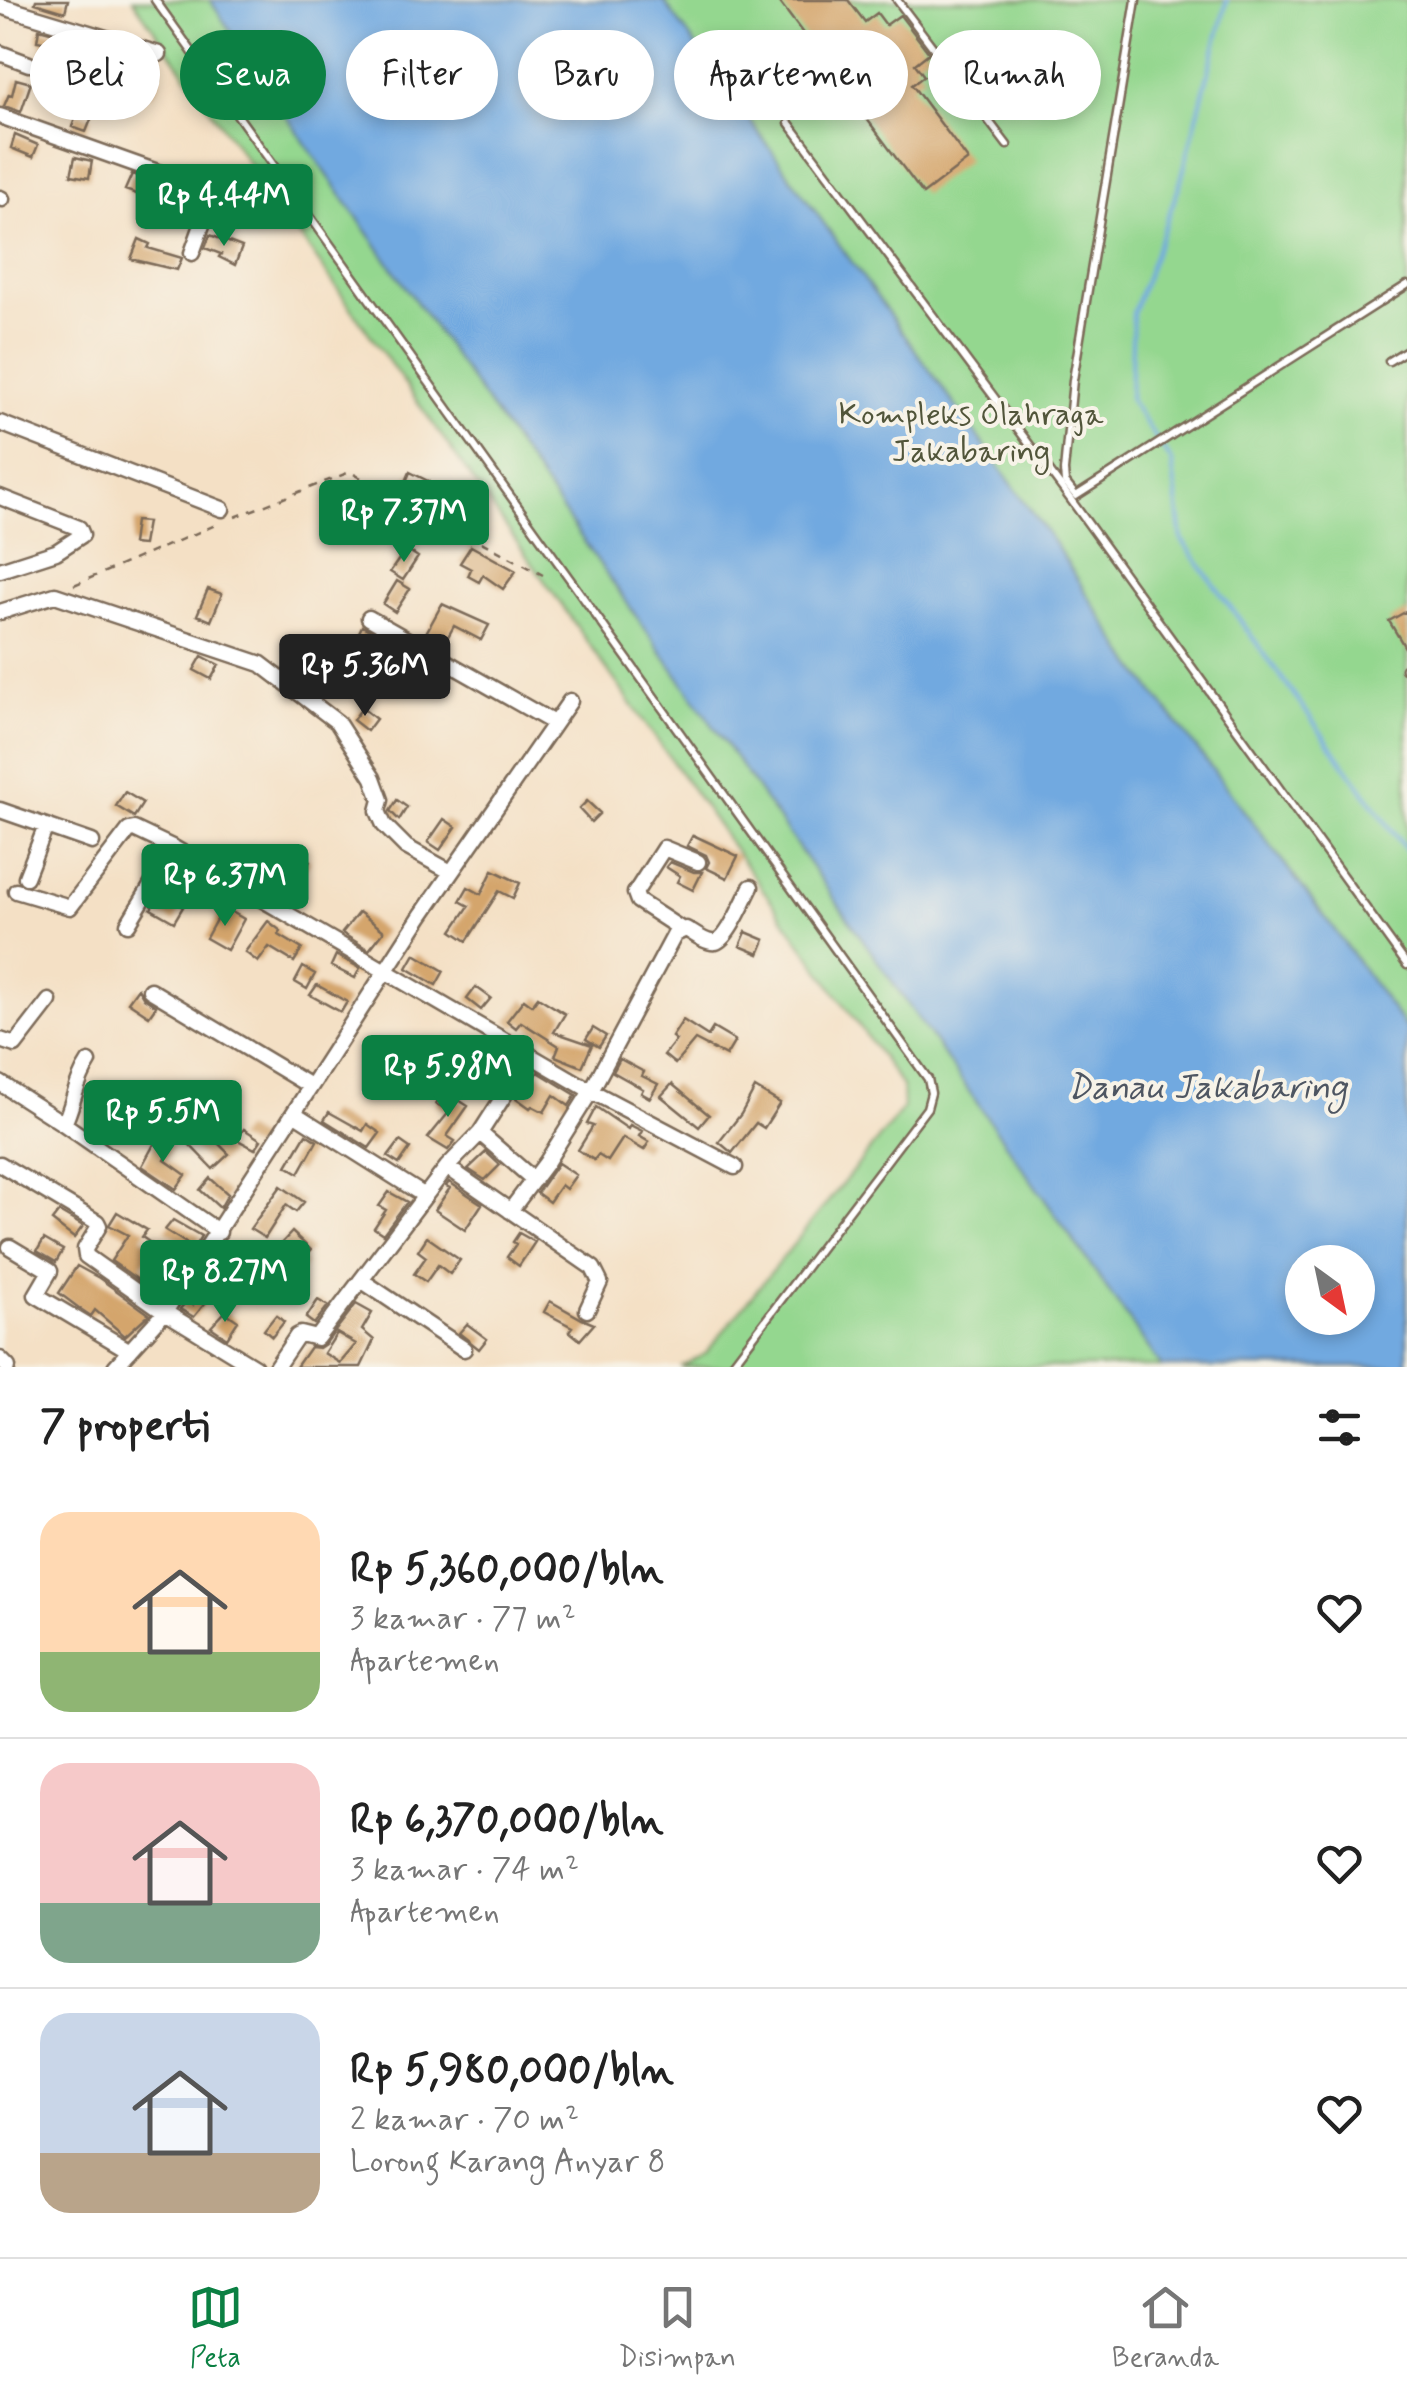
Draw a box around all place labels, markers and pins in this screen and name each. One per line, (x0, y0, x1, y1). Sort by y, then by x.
pin: Rp 4.44M (121, 164, 327, 249)
pin: Rp 7.37M (301, 480, 507, 565)
pin: Rp 5.36M (262, 634, 468, 719)
pin: Rp 6.37M (122, 844, 328, 929)
pin: Rp 5.98M (345, 1035, 551, 1120)
pin: Rp 5.5M (71, 1080, 255, 1165)
pin: Rp 8.27M (122, 1240, 328, 1325)

